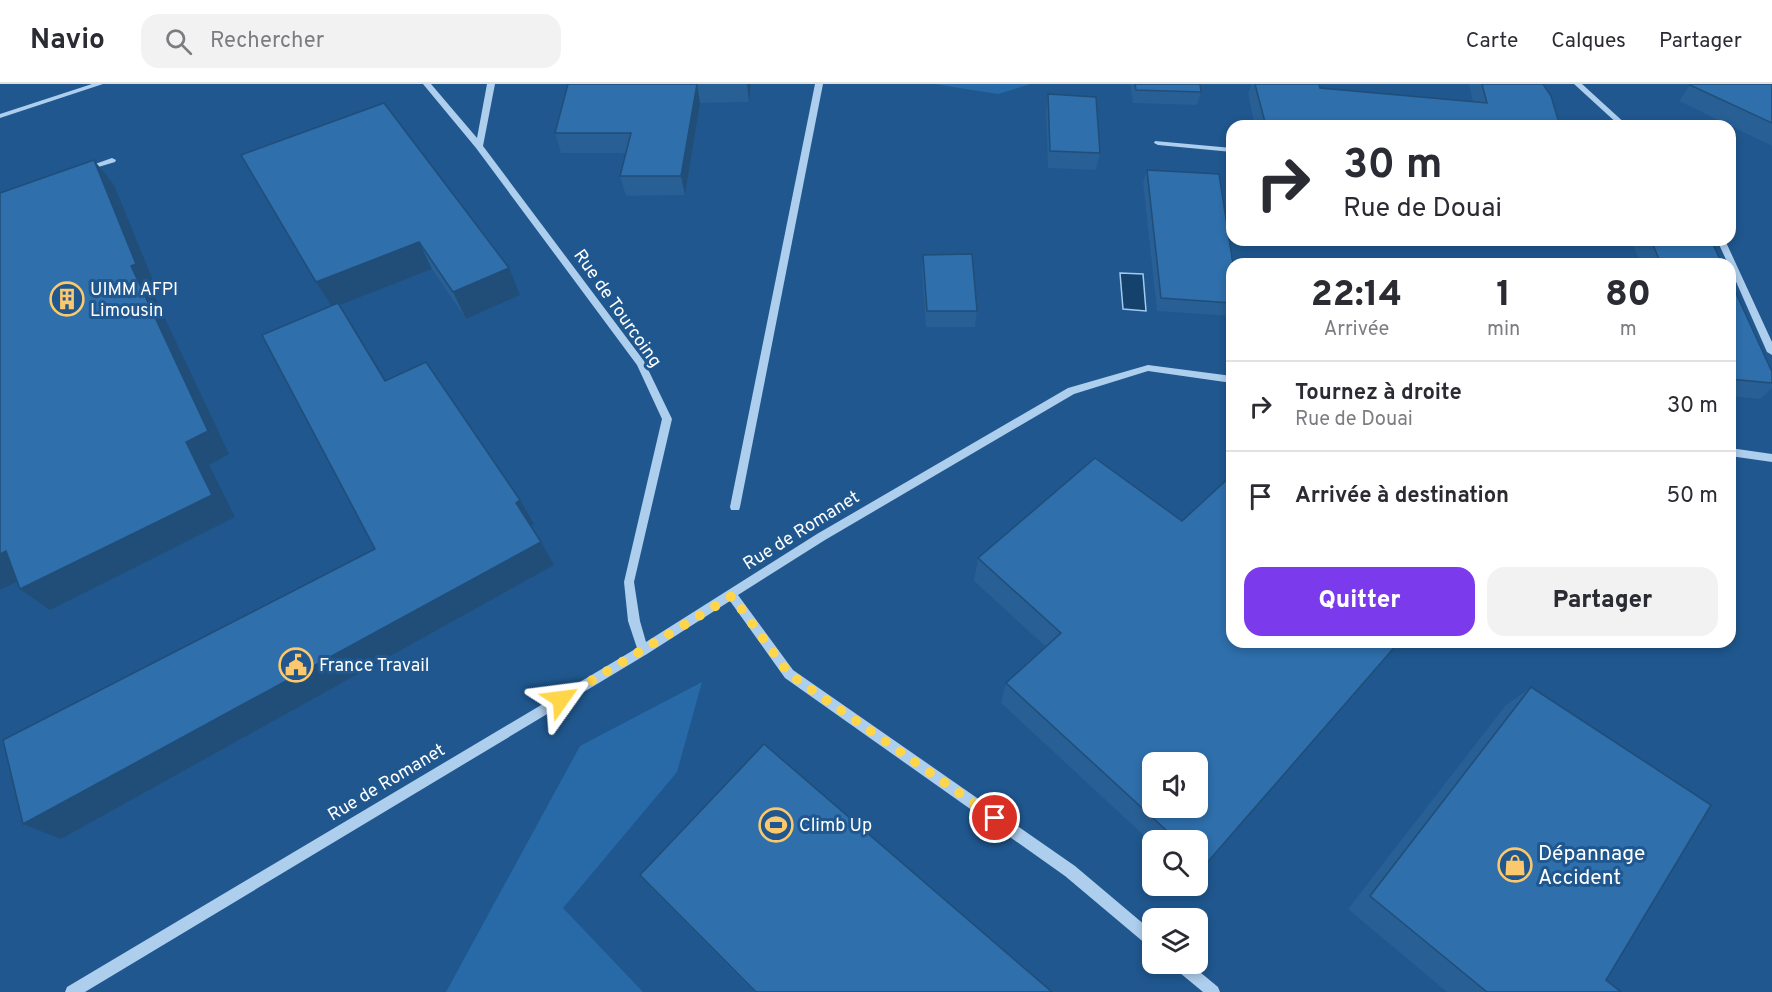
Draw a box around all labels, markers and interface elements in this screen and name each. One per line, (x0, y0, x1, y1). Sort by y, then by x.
search box (141, 14, 561, 68)
text: Navio (30, 23, 105, 59)
icon: search (162, 25, 195, 58)
text: Rechercher (210, 28, 324, 55)
text: Carte (1466, 28, 1518, 55)
text: Calques (1551, 28, 1626, 55)
text: Partager (1659, 28, 1742, 55)
text: 30 m (1343, 140, 1442, 193)
icon: right (1244, 144, 1322, 222)
text: Rue de Douai (1343, 192, 1502, 226)
street label: Rue de Tourcoing (567, 245, 666, 372)
text: 22:14 (1311, 273, 1402, 319)
text: 1 (1496, 273, 1511, 319)
text: 80 (1605, 273, 1651, 319)
place label: UIMM AFPI Limousin (90, 279, 178, 323)
building icon: UIMM AFPI Limousin (49, 281, 85, 317)
text: Arrivée (1324, 317, 1389, 343)
text: min (1487, 317, 1520, 343)
text: m (1620, 317, 1637, 343)
text: Tournez à droite (1295, 380, 1462, 407)
icon: right (1244, 390, 1277, 423)
text: 30 m (1667, 393, 1718, 420)
text: Rue de Douai (1295, 407, 1413, 433)
icon: arrive (1244, 480, 1277, 513)
text: Arrivée à destination (1295, 483, 1509, 510)
text: 50 m (1666, 483, 1718, 510)
street label: Rue de Romanet (739, 486, 864, 576)
button: Quitter (1244, 567, 1475, 636)
button: Partager (1487, 567, 1718, 636)
public building icon: France Travail (278, 647, 314, 683)
place label: France Travail (319, 655, 429, 678)
position arrow (529, 667, 593, 731)
street label: Rue de Romanet (324, 739, 450, 827)
map controls (1142, 752, 1208, 974)
button: sound (1142, 752, 1208, 818)
pin (969, 792, 1020, 843)
icon: arrive (978, 801, 1011, 834)
sports icon: Climb Up (758, 807, 794, 843)
place label: Climb Up (799, 815, 872, 838)
button: search (1142, 830, 1208, 896)
place label: Dépannage Accident (1538, 841, 1645, 892)
shop icon: Dépannage Accident (1497, 847, 1533, 883)
button: layers (1142, 908, 1208, 974)

